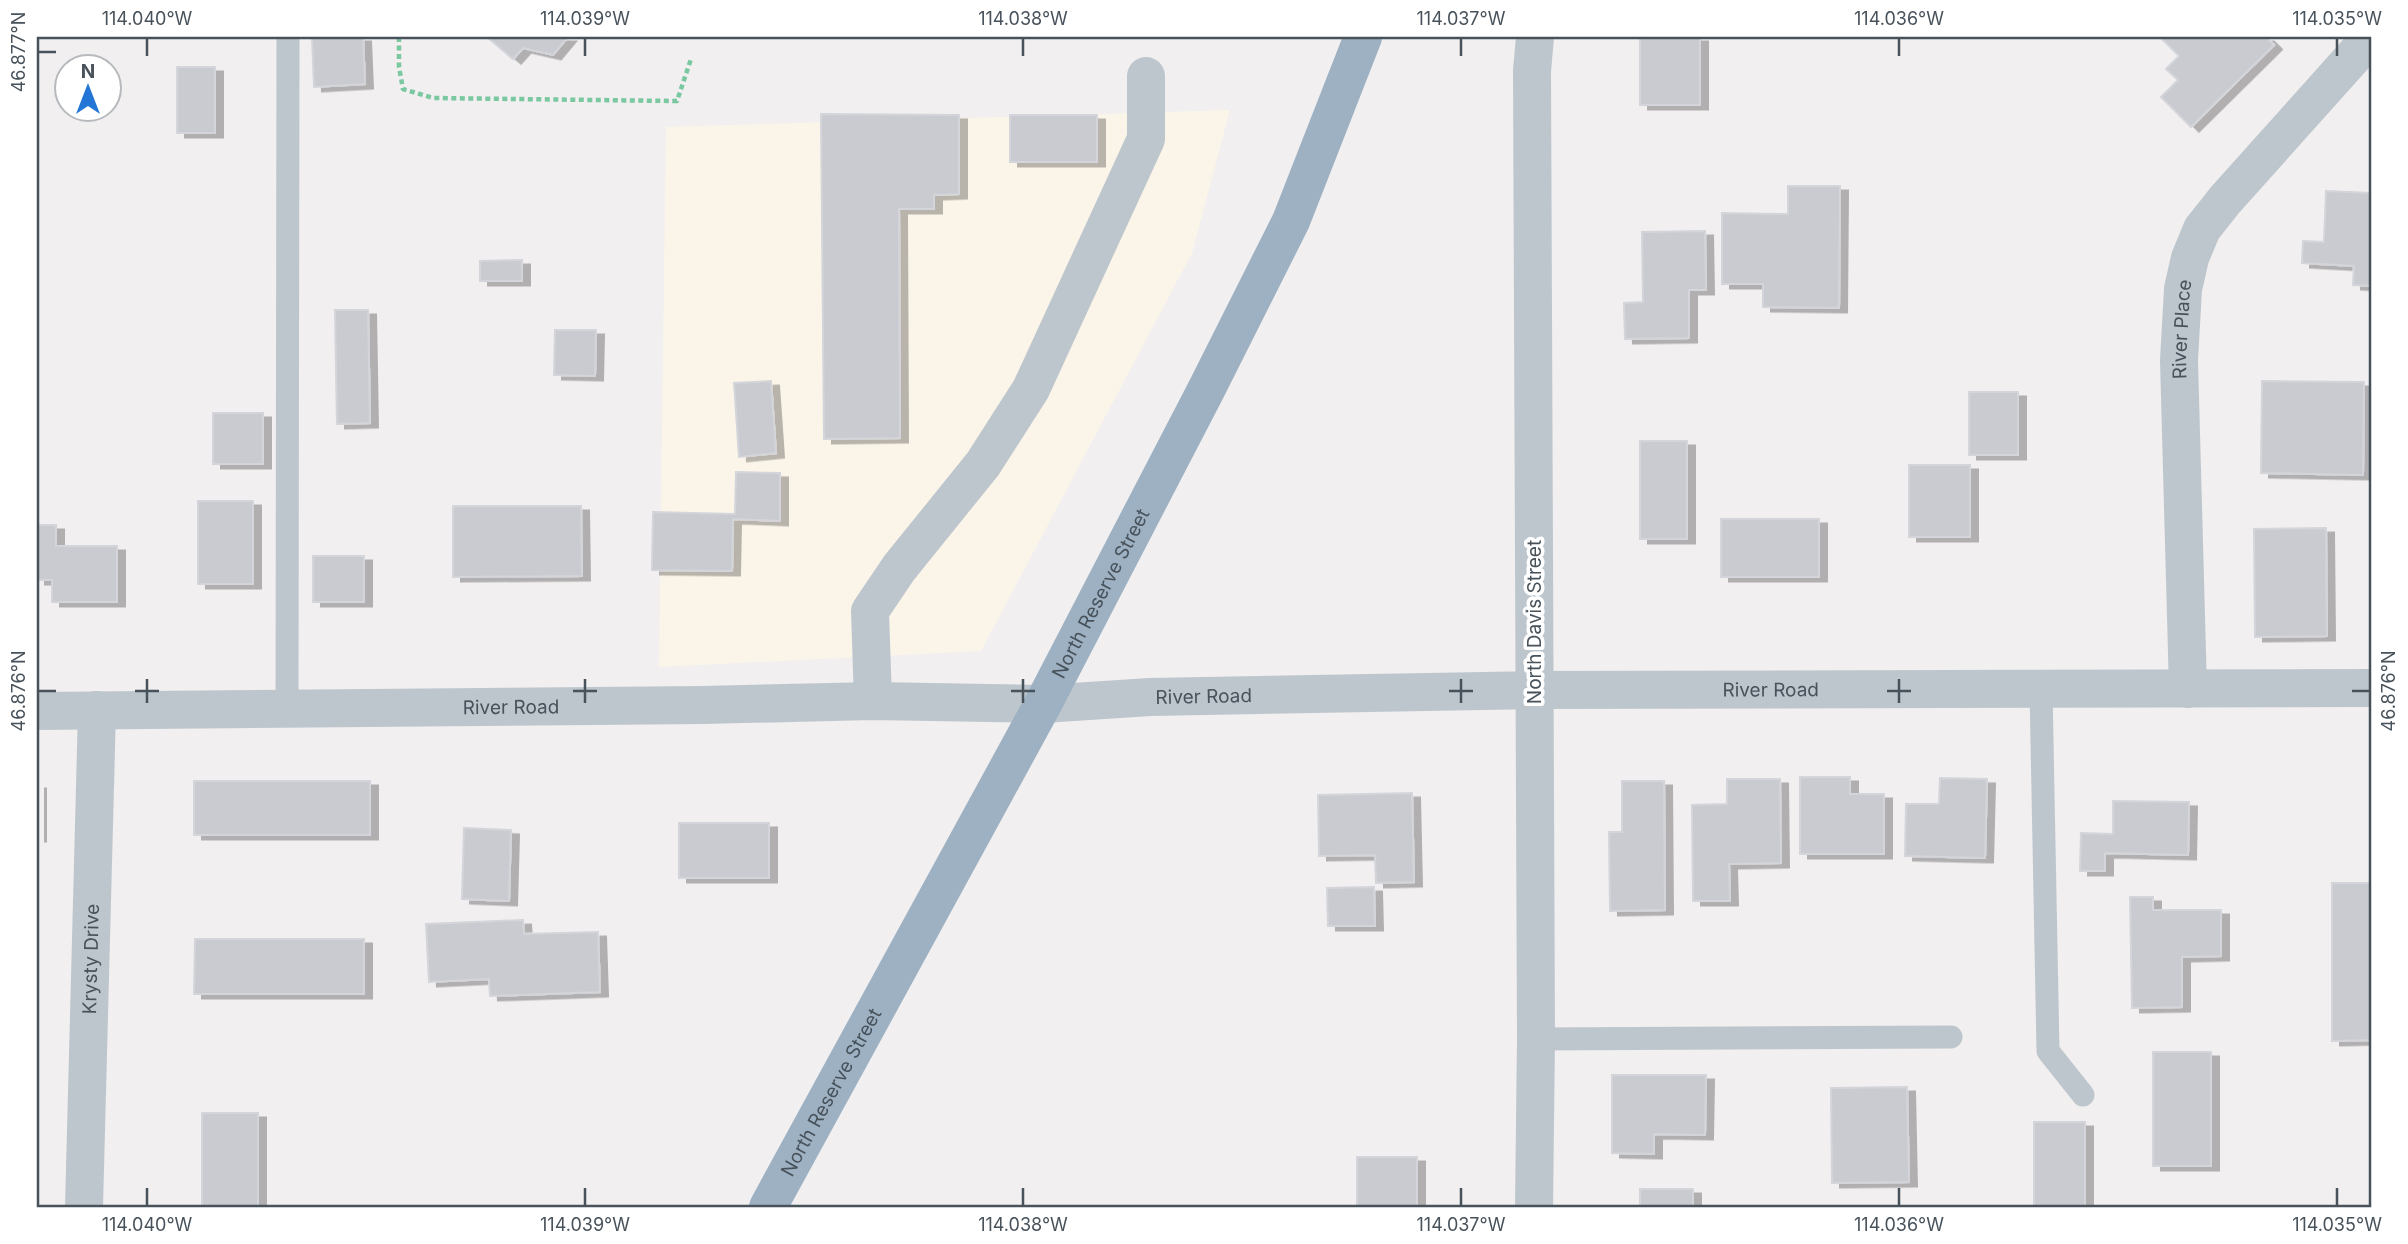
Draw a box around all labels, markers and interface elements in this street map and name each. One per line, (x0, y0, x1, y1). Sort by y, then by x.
text: 114.040°W (102, 8, 193, 29)
text: 114.039°W (540, 8, 630, 29)
text: 114.038°W (978, 8, 1068, 29)
text: 114.037°W (1417, 8, 1506, 29)
text: 114.036°W (1854, 8, 1944, 29)
text: 114.035°W (2292, 8, 2382, 29)
text: 46.877°N (8, 12, 29, 92)
north arrow (52, 52, 122, 122)
text: N (81, 60, 95, 83)
street label: River Place (2167, 277, 2196, 379)
street label: North Reserve Street (1047, 505, 1154, 682)
street label: North Davis Street (1523, 540, 1546, 704)
text: 46.876°N (8, 651, 29, 731)
text: 46.876°N (2378, 651, 2399, 731)
street label: River Road (1722, 678, 1819, 701)
street label: River Road (1155, 684, 1252, 708)
street label: River Road (463, 695, 559, 719)
street label: Krysty Drive (78, 903, 103, 1015)
street label: North Reserve Street (776, 1004, 886, 1180)
text: 114.040°W (102, 1214, 193, 1235)
text: 114.039°W (540, 1214, 630, 1235)
text: 114.038°W (978, 1214, 1068, 1235)
text: 114.037°W (1417, 1214, 1506, 1235)
text: 114.036°W (1854, 1214, 1944, 1235)
text: 114.035°W (2292, 1214, 2382, 1235)

